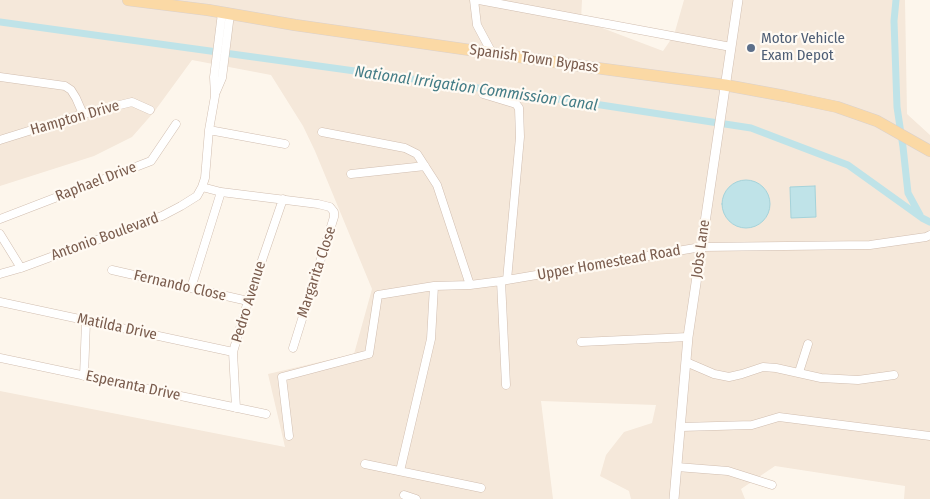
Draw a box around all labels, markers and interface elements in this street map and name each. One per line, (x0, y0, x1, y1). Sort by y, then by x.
place label: Motor Vehicle Exam Depot (761, 30, 845, 65)
street label: Spanish Town Bypass (468, 41, 600, 77)
marker: Motor Vehicle Exam Depot (745, 42, 757, 54)
water label: National Irrigation Commission Canal (353, 62, 599, 116)
street label: Hampton Drive (28, 97, 122, 139)
street label: Raphael Drive (53, 158, 139, 206)
street label: Antonio Boulevard (49, 209, 161, 265)
street label: Jobs Lane (688, 218, 714, 280)
street label: Margarita Close (294, 224, 340, 320)
street label: Upper Homestead Road (536, 242, 682, 284)
street label: Pedro Avenue (228, 259, 270, 345)
street label: Fernando Close (132, 267, 228, 305)
street label: Matilda Drive (75, 310, 159, 344)
street label: Esperanta Drive (84, 367, 182, 405)

